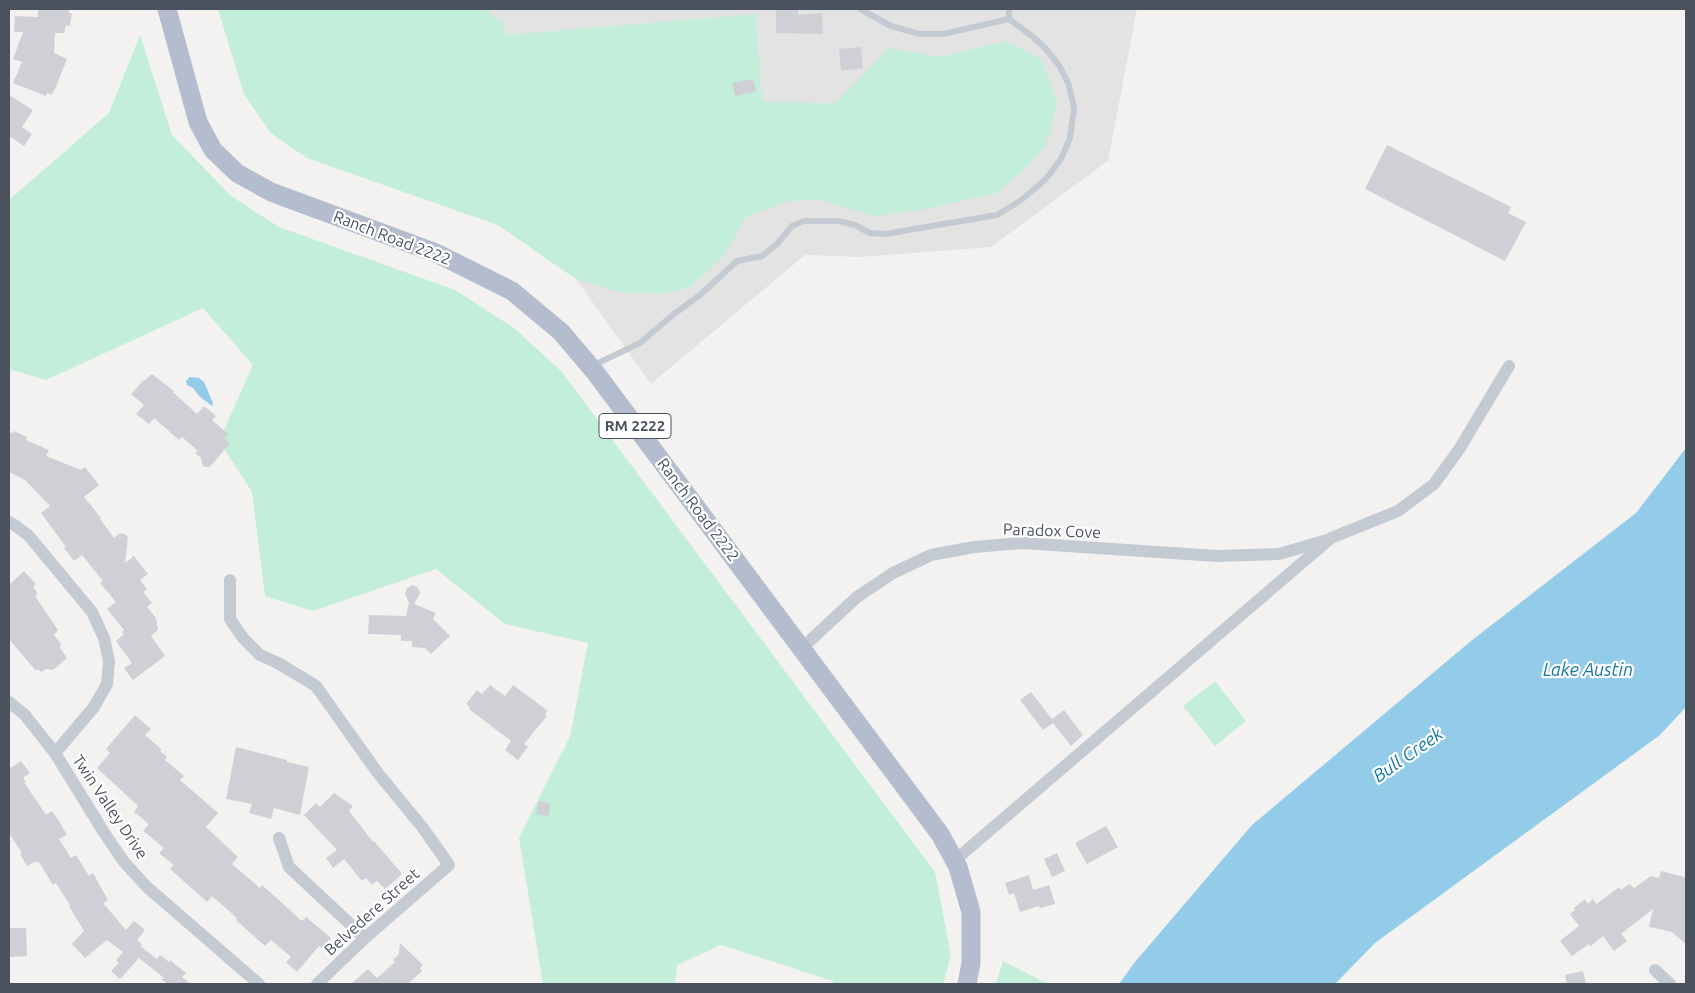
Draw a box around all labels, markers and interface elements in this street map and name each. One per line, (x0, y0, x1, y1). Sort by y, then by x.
street label: Ranch Road 2222 (331, 207, 453, 269)
road number: RM 2222 (599, 414, 671, 438)
street label: Ranch Road 2222 (653, 455, 743, 565)
street label: Paradox Cove (1003, 520, 1101, 542)
water label: Lake Austin (1543, 659, 1633, 681)
water label: Bull Creek (1369, 723, 1447, 787)
street label: Twin Valley Drive (68, 751, 152, 863)
street label: Belvedere Street (321, 864, 423, 960)

